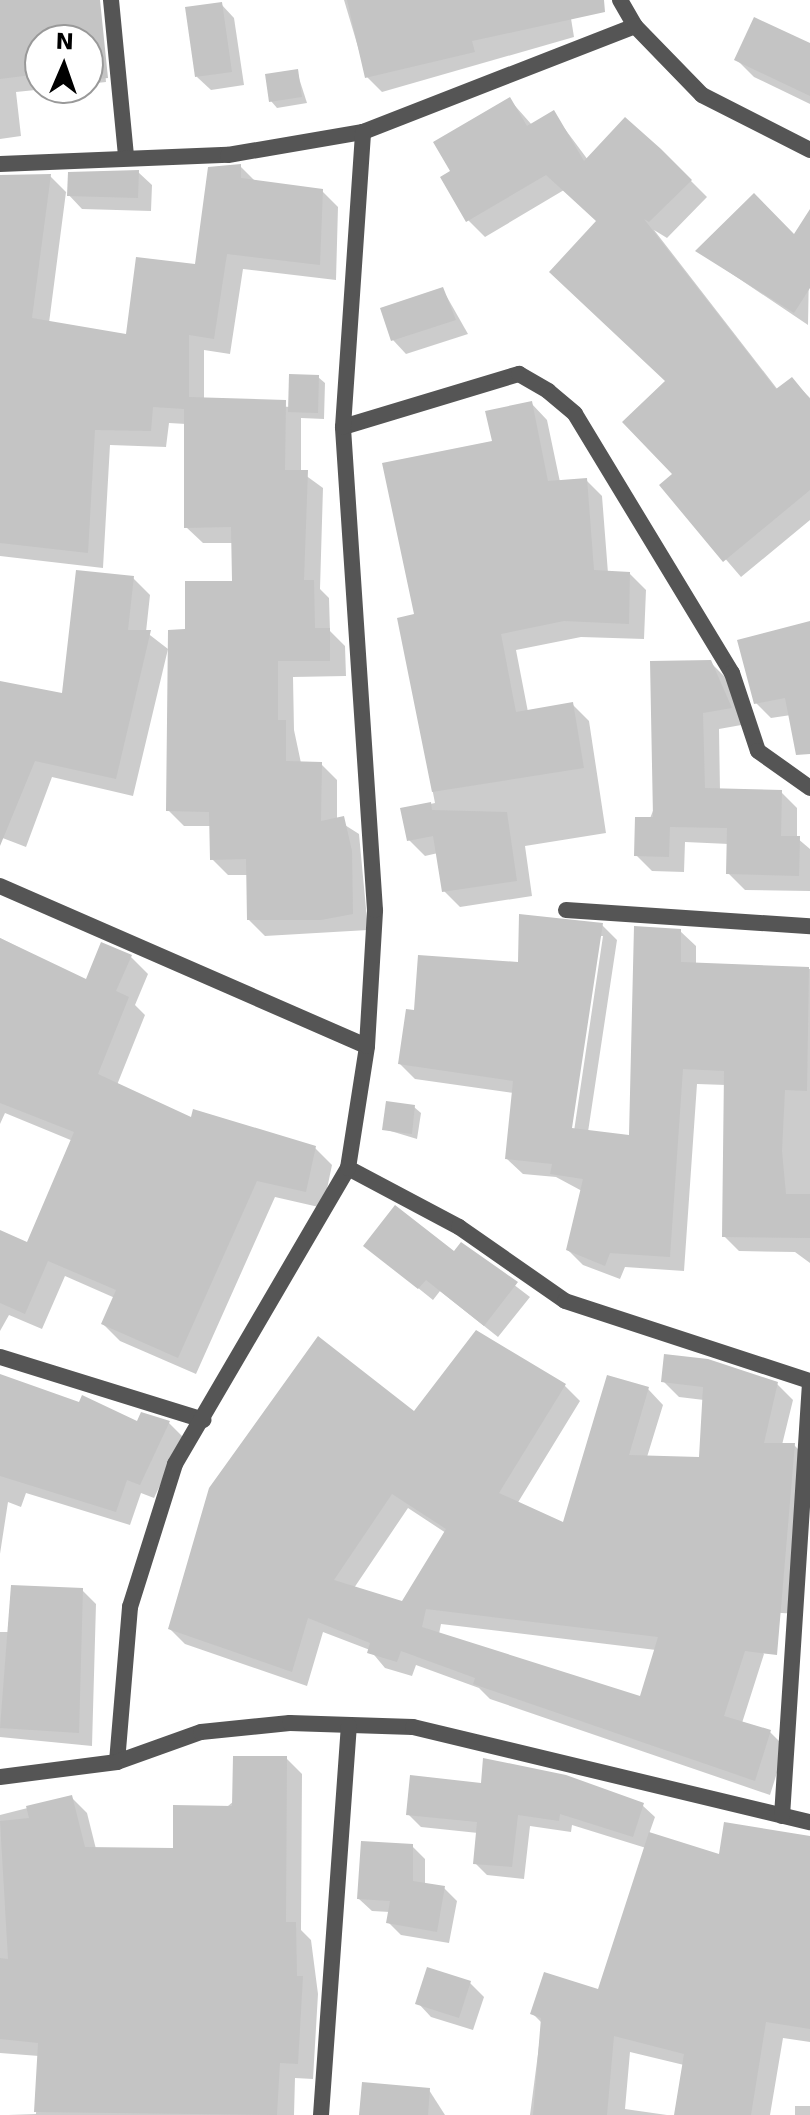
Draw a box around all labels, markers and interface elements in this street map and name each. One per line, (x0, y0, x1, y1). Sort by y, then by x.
north arrow (24, 24, 104, 104)
text: N (55, 29, 74, 54)

